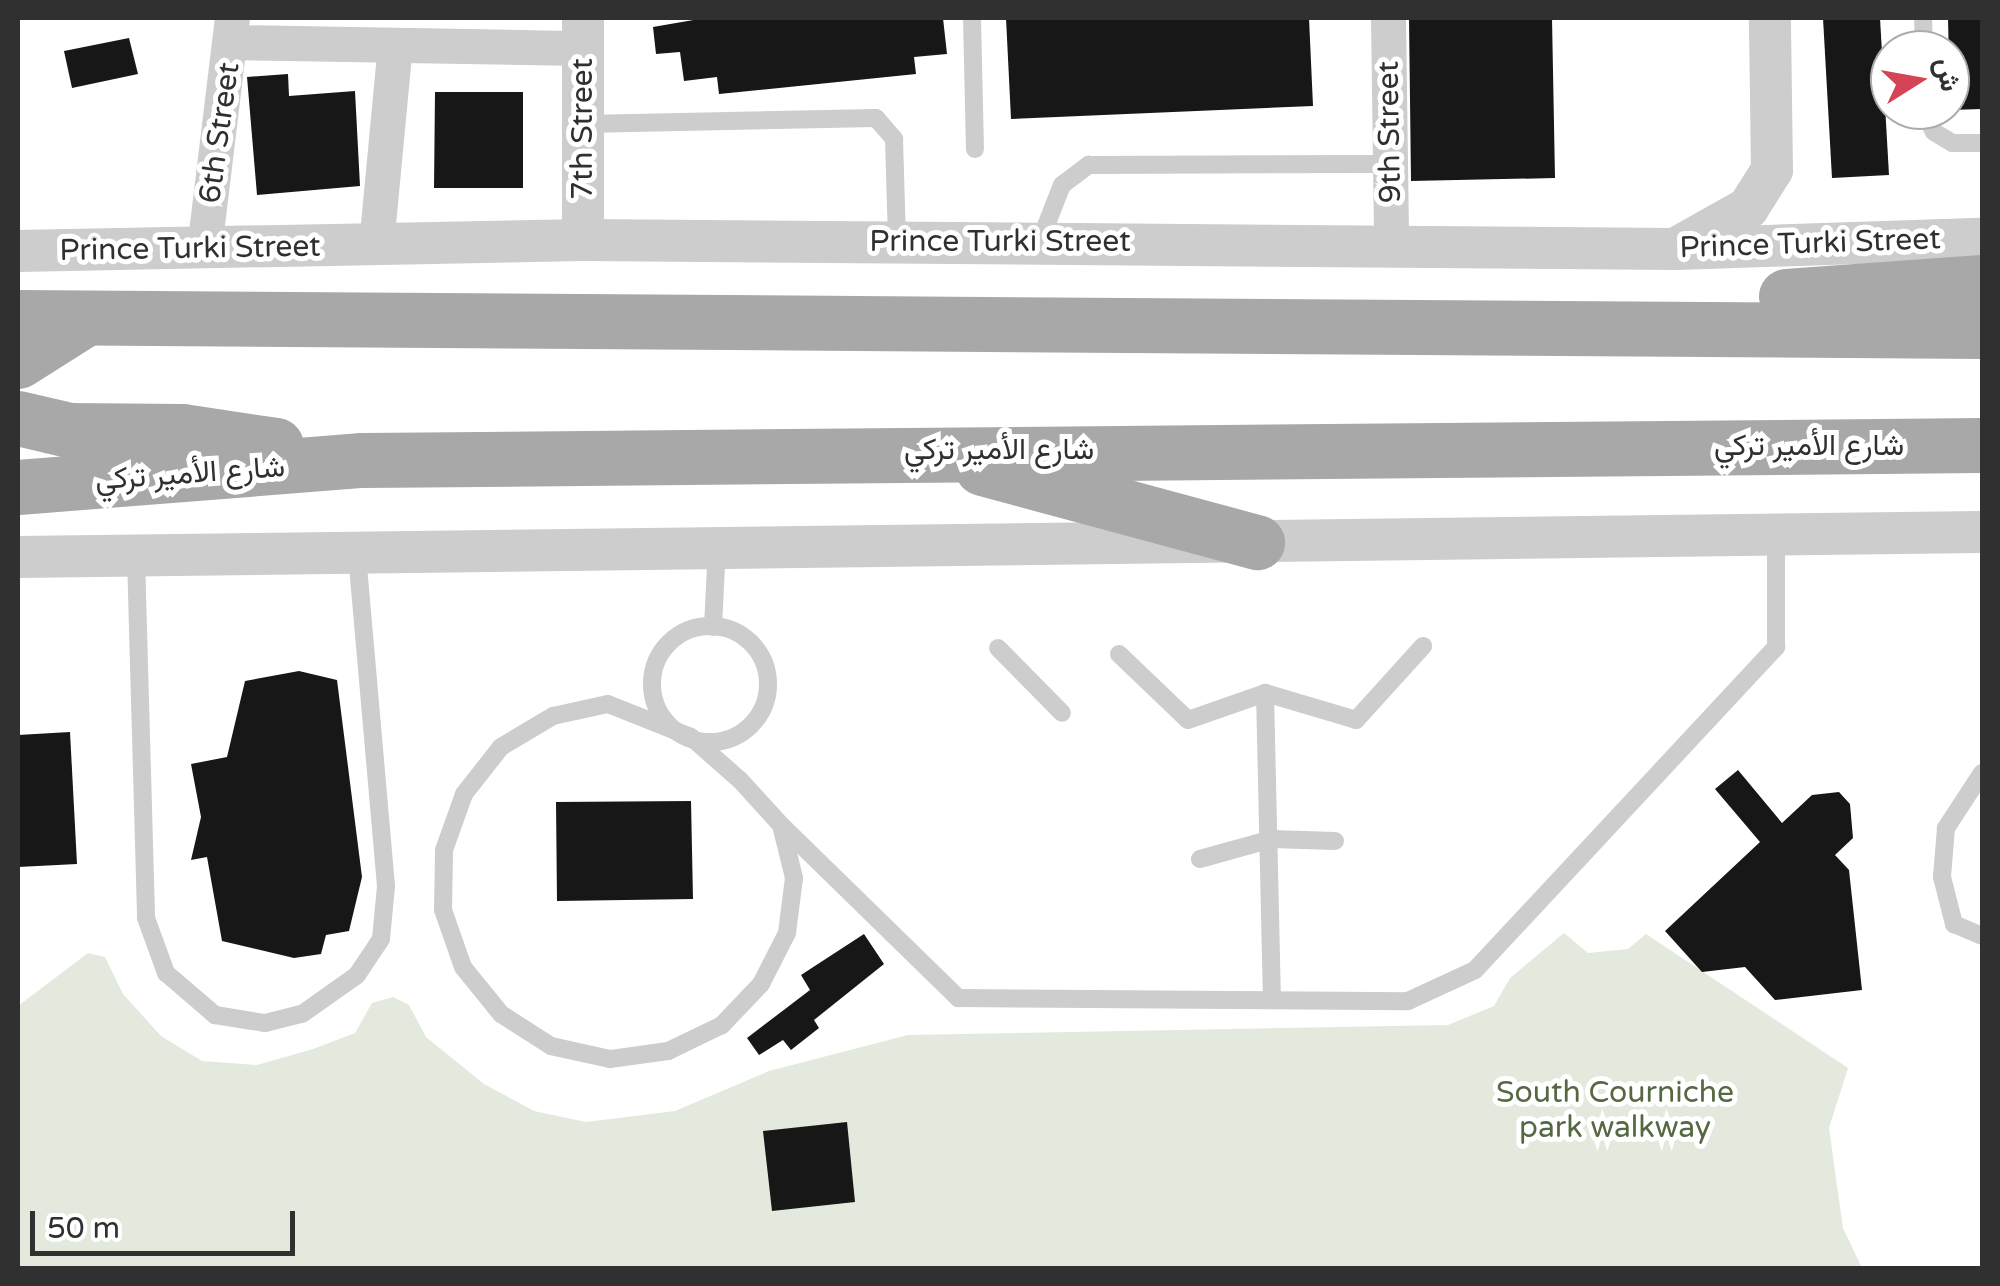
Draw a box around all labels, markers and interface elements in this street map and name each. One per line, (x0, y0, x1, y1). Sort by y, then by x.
north arrow (1870, 30, 1970, 130)
text: ش (1928, 55, 1967, 94)
street label: 7th Street (565, 58, 601, 200)
street label: 6th Street (192, 60, 248, 206)
street label: 9th Street (1371, 61, 1409, 203)
street label: Prince Turki Street (1679, 221, 1941, 267)
street label: Prince Turki Street (869, 224, 1131, 260)
street label: Prince Turki Street (59, 229, 321, 269)
street label: شارع الأمير تركي (1714, 428, 1904, 464)
street label: شارع الأمير تركي (904, 432, 1094, 468)
street label: شارع الأمير تركي (94, 449, 286, 499)
park label: South Courniche park walkway (1496, 1075, 1734, 1146)
scale bar (35, 1191, 300, 1253)
text: 50 m (47, 1210, 120, 1247)

